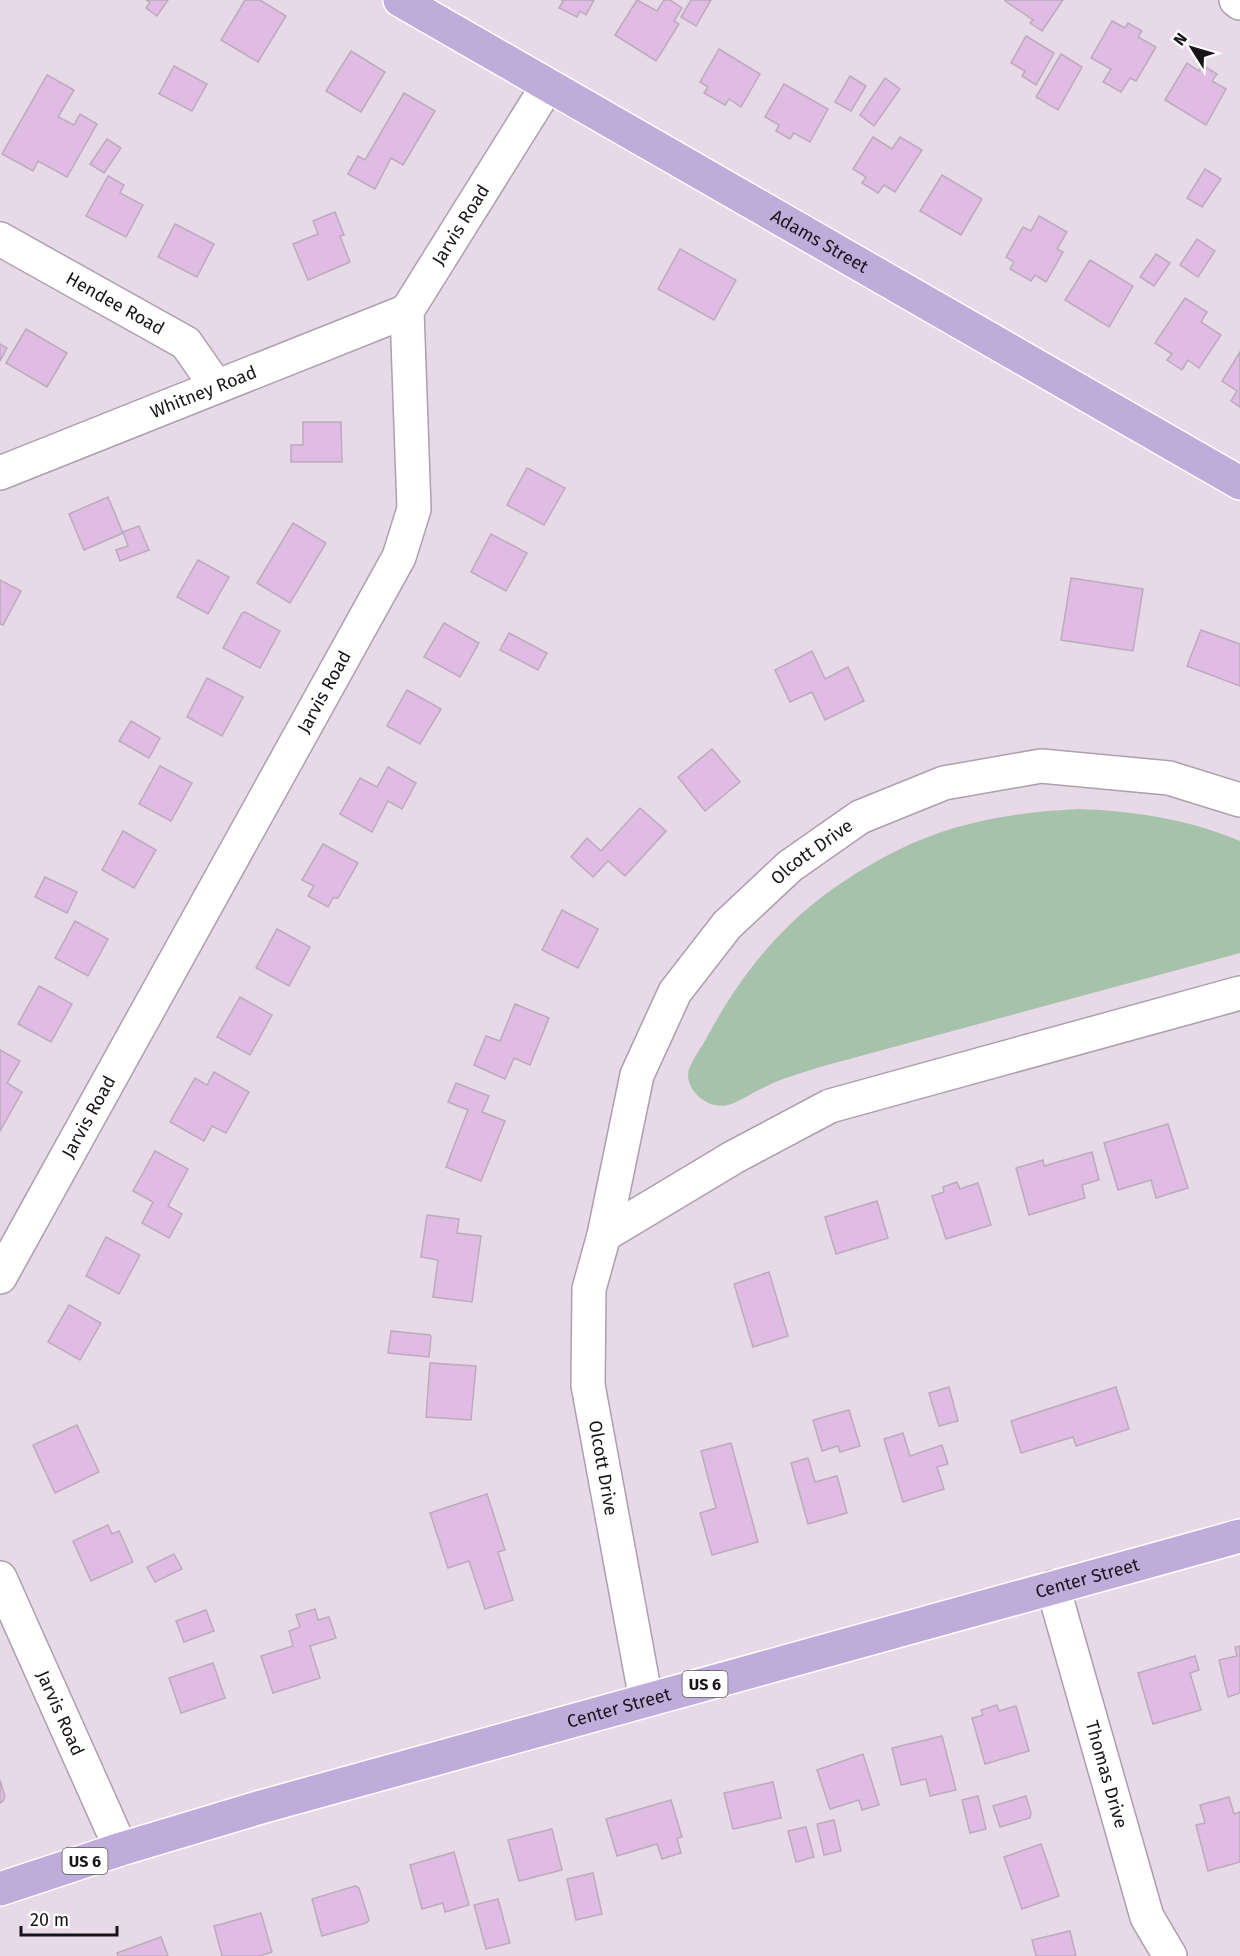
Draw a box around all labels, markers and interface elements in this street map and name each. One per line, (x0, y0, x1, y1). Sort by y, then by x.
north arrow (1162, 18, 1222, 78)
text: N (1170, 29, 1191, 49)
street label: Jarvis Road (427, 181, 494, 269)
street label: Adams Street (767, 205, 872, 278)
street label: Hendee Road (62, 267, 168, 340)
street label: Whitney Road (147, 361, 260, 423)
street label: Jarvis Road (293, 647, 356, 737)
street label: Olcott Drive (766, 814, 857, 889)
street label: Jarvis Road (57, 1072, 120, 1162)
street label: Olcott Drive (584, 1419, 622, 1517)
street label: Center Street (1033, 1553, 1142, 1603)
street label: Jarvis Road (32, 1667, 89, 1759)
road number: US 6 (682, 1671, 728, 1697)
street label: Center Street (565, 1683, 674, 1733)
street label: Thomas Drive (1081, 1718, 1132, 1831)
road number: US 6 (62, 1848, 107, 1874)
scale bar (21, 1899, 117, 1937)
text: 20 m (30, 1909, 69, 1931)

